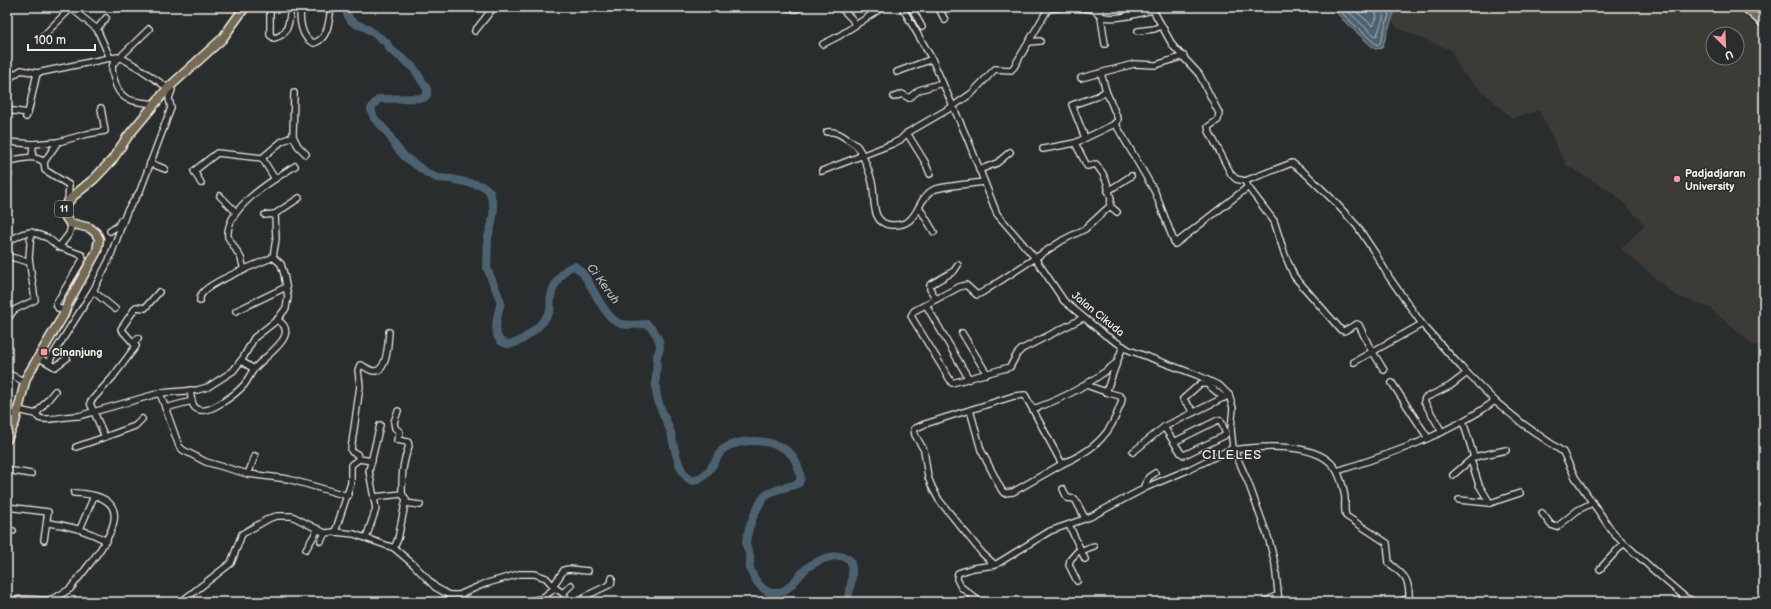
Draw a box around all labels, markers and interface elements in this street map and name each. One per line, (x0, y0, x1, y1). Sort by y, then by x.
scale bar (28, 26, 95, 52)
north arrow (1705, 26, 1745, 66)
text: 100 m (34, 33, 66, 48)
text: U (1722, 47, 1735, 62)
place label: Padjadjaran University (1685, 167, 1746, 193)
marker: Padjadjaran University (1672, 174, 1682, 184)
road number: 11 (55, 201, 73, 217)
water label: Ci Keruh (583, 261, 623, 308)
street label: Jalan Cikuda (1069, 289, 1127, 339)
place label: Cinanjung (52, 346, 102, 359)
marker: Cinanjung (39, 347, 49, 357)
district label: CILELES (1202, 447, 1262, 463)

